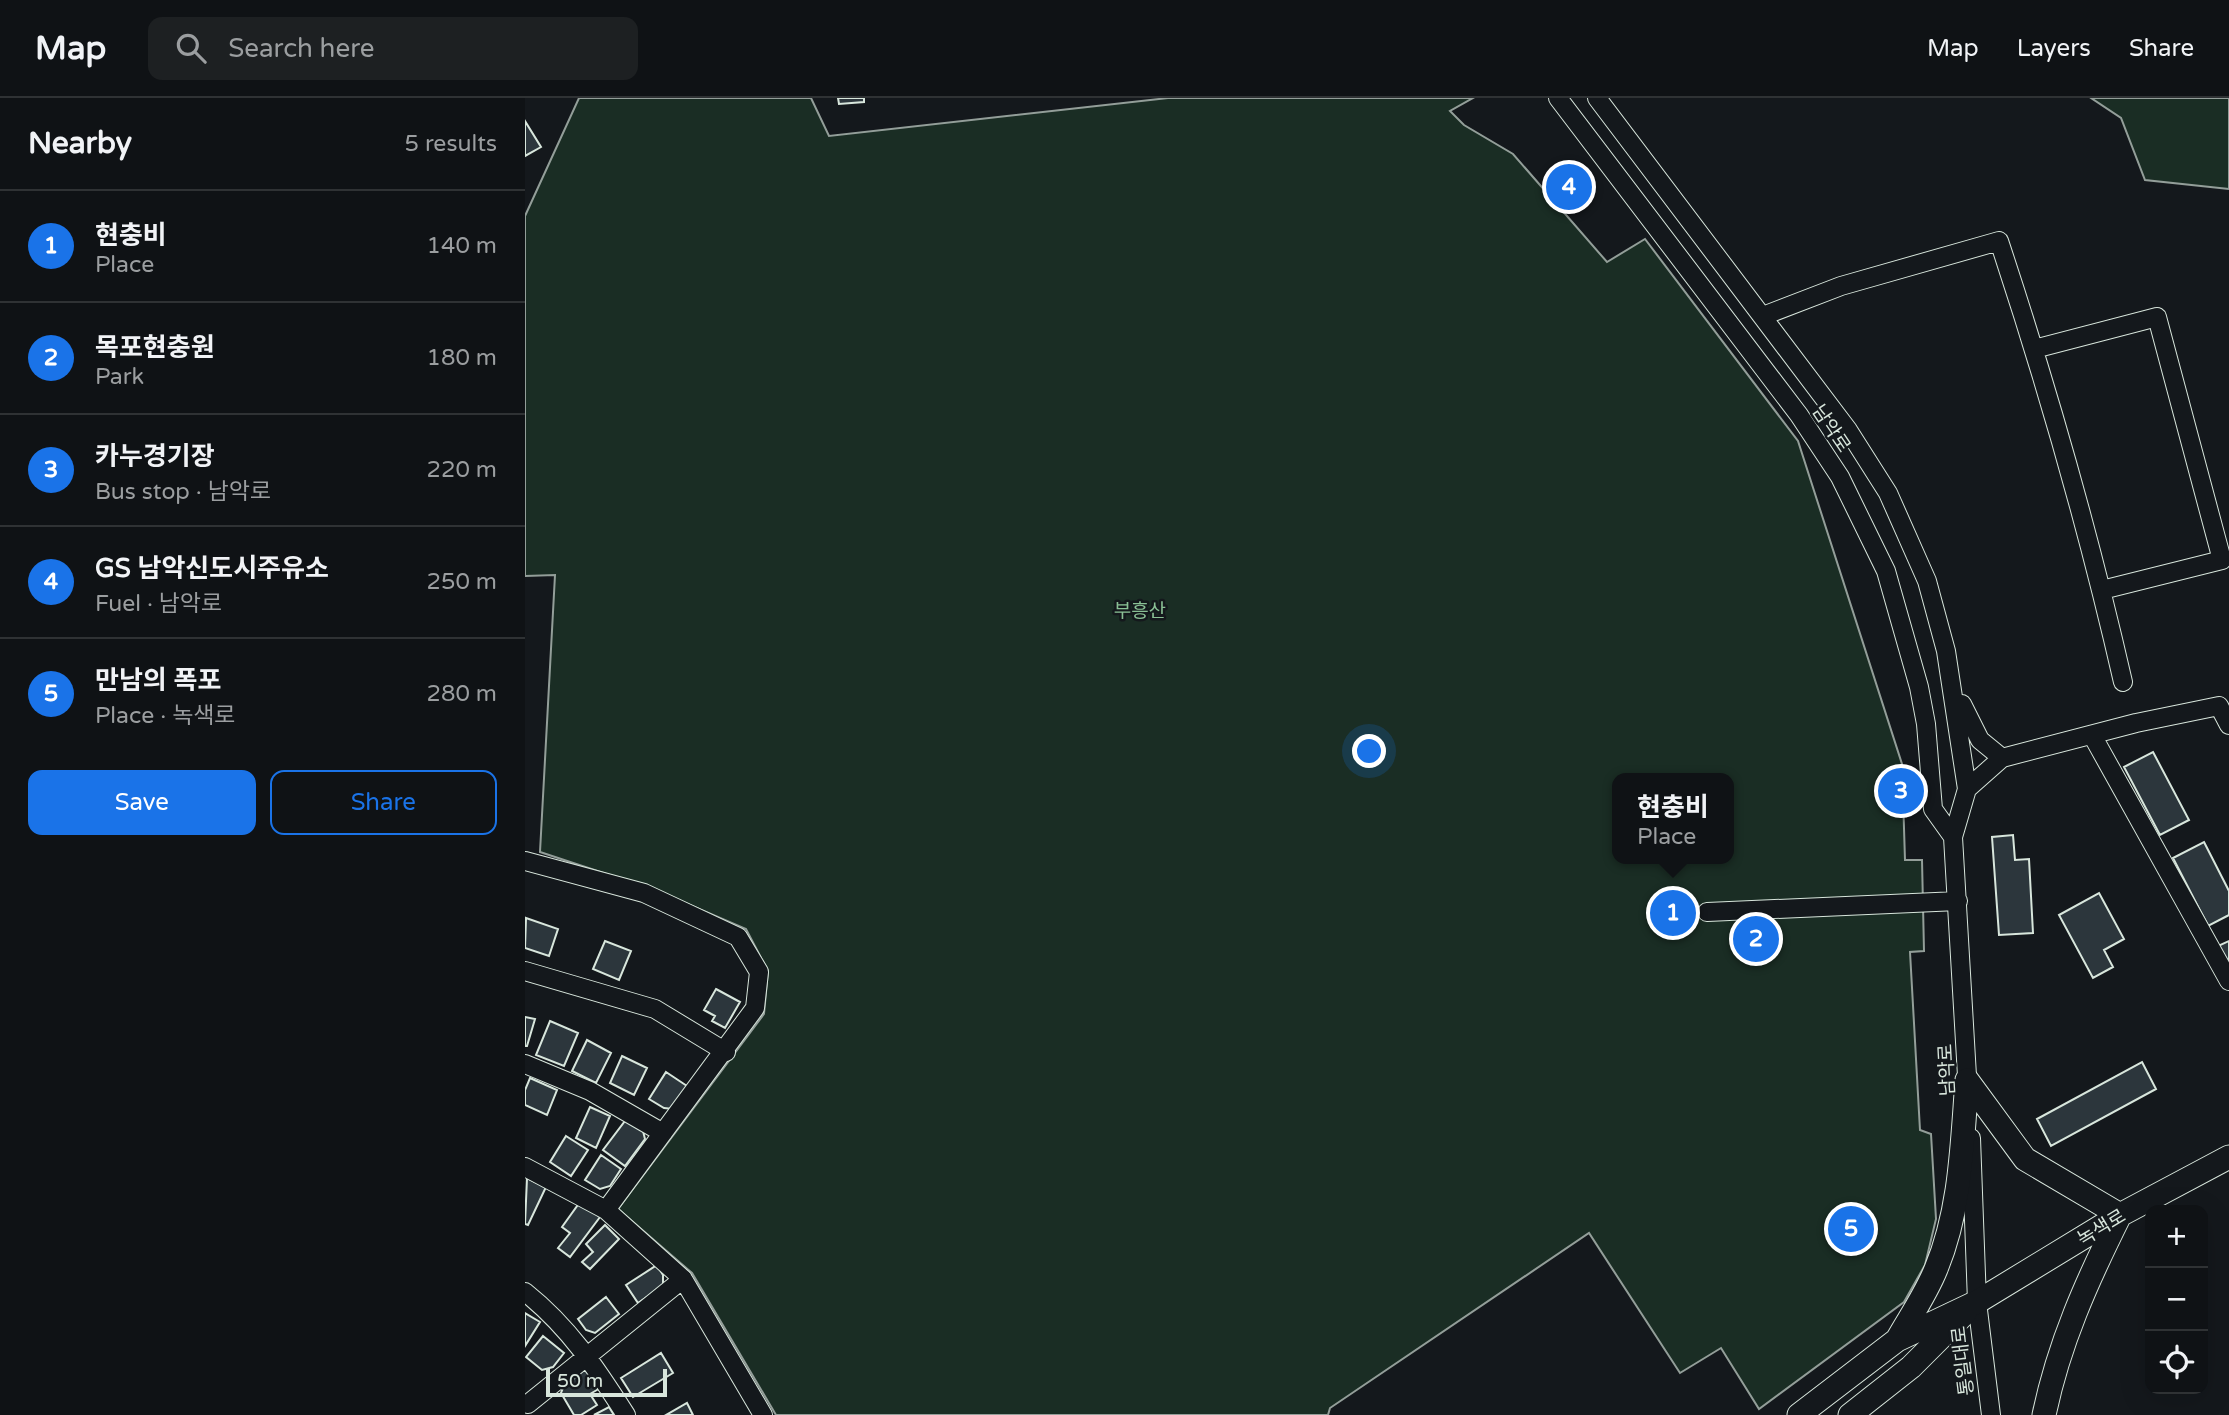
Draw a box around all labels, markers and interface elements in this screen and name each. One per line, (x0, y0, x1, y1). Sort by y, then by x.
search box (148, 17, 638, 80)
text: Map (35, 29, 106, 68)
icon: search (172, 29, 210, 67)
text: Search here (228, 33, 374, 64)
text: Map (1927, 34, 1979, 63)
text: Layers (2017, 34, 2091, 63)
text: Share (2129, 34, 2194, 63)
text: Nearby (28, 125, 132, 162)
text: 5 results (404, 130, 497, 158)
pin: 4 (1546, 161, 1592, 213)
text: 현충비 (95, 220, 167, 251)
text: 1 (44, 232, 58, 260)
text: 140 m (427, 232, 497, 260)
text: Place (95, 251, 154, 279)
text: 목포현충원 (95, 332, 215, 363)
text: 2 (44, 344, 58, 372)
text: 180 m (427, 344, 497, 372)
text: Park (95, 363, 144, 391)
street label: 남악로 (1807, 401, 1855, 456)
text: 카누경기장 (95, 441, 215, 472)
text: 3 (44, 456, 58, 484)
text: 220 m (427, 456, 497, 484)
text: Bus stop · 남악로 (95, 478, 271, 506)
text: GS 남악신도시주유소 (95, 553, 329, 584)
text: 4 (44, 568, 58, 596)
text: 250 m (427, 568, 497, 596)
text: Fuel · 남악로 (95, 590, 222, 618)
park label: 부흥산 (1114, 600, 1166, 622)
text: 만남의 폭포 (95, 665, 221, 696)
text: 5 (44, 680, 58, 708)
text: 280 m (427, 680, 497, 708)
text: Place · 녹색로 (95, 702, 236, 730)
your location (1352, 734, 1386, 768)
pin: 3 (1878, 765, 1924, 817)
button: Save (28, 770, 256, 835)
button: Share (270, 770, 497, 835)
popup (1612, 773, 1734, 864)
text: 현충비 (1637, 792, 1709, 823)
text: Place (1637, 823, 1696, 851)
pin: 1 (1650, 887, 1696, 939)
pin: 2 (1733, 913, 1779, 965)
street label: 남악로 (1935, 1043, 1959, 1097)
pin: 5 (1828, 1203, 1874, 1255)
street label: 녹색로 (2073, 1205, 2130, 1251)
map controls (2145, 1205, 2208, 1394)
button: + (2145, 1205, 2208, 1268)
button: − (2145, 1268, 2208, 1331)
street label: 통일대로 (1948, 1325, 1978, 1397)
button: locate (2145, 1331, 2208, 1394)
scale bar (546, 1366, 667, 1398)
text: 50 m (557, 1370, 603, 1392)

